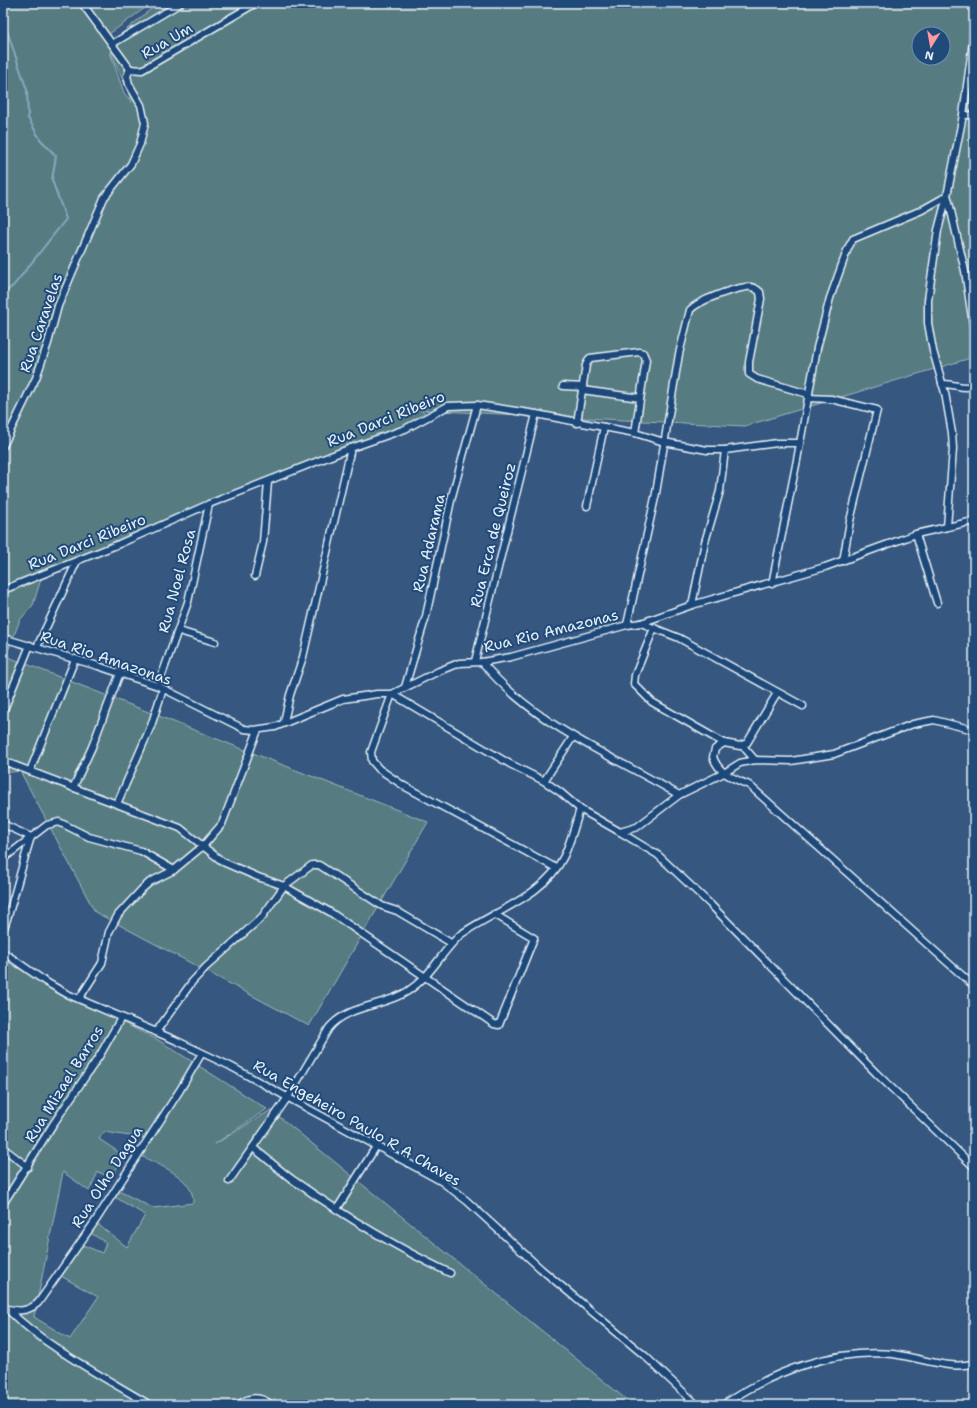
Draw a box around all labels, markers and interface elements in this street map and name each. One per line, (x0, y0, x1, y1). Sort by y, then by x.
street label: Rua Um (138, 18, 196, 64)
north arrow (911, 26, 951, 66)
text: N (923, 47, 935, 64)
street label: Rua Caravelas (15, 271, 67, 375)
street label: Rua Darci Ribeiro (324, 386, 448, 452)
street label: Rua Erca de Queiroz (465, 461, 521, 609)
street label: Rua Adarama (408, 491, 450, 594)
street label: Rua Darci Ribeiro (25, 509, 149, 575)
street label: Rua Noel Rosa (154, 526, 201, 635)
street label: Rua Rio Amazonas (482, 605, 620, 657)
street label: Rua Rio Amazonas (38, 626, 174, 690)
street label: Rua Mizael Barros (20, 1022, 108, 1146)
street label: Rua Engeheiro Paulo R A Chaves (250, 1055, 464, 1191)
street label: Rua Olho Dagua (67, 1122, 148, 1232)

